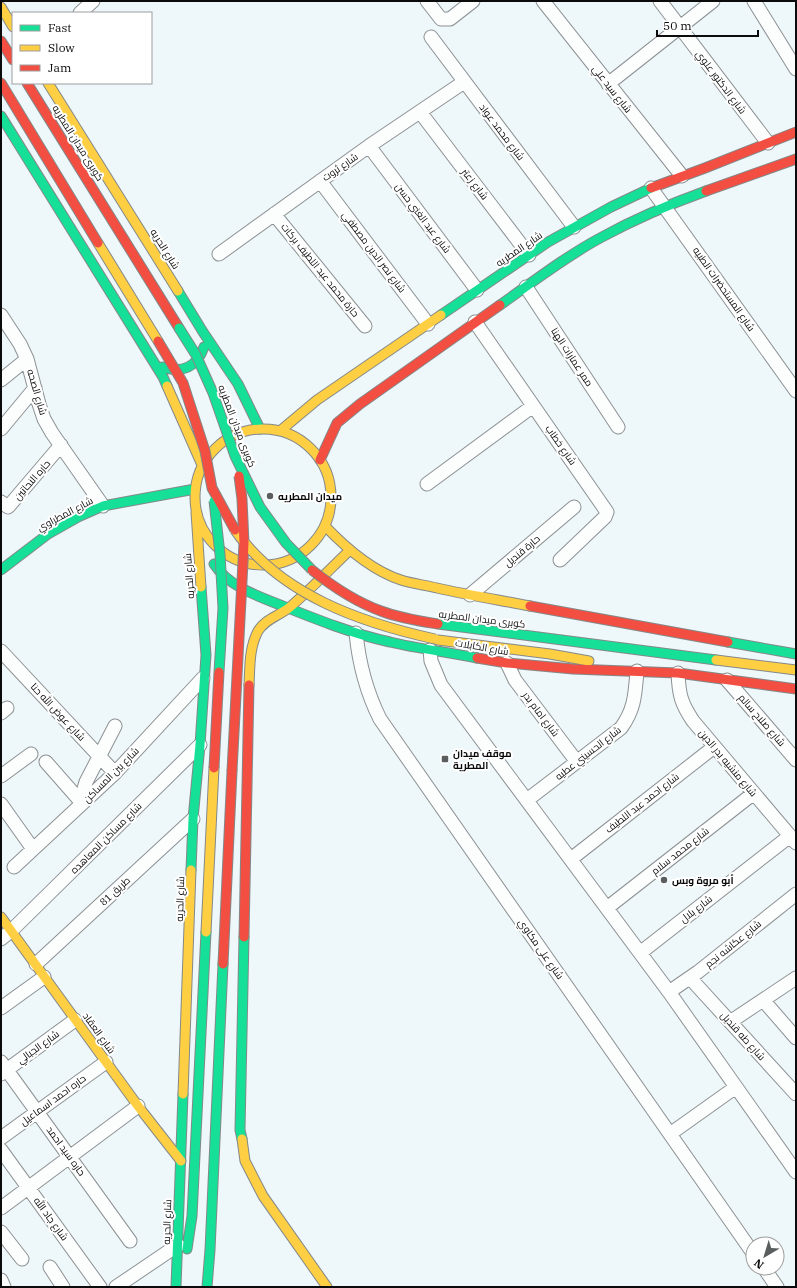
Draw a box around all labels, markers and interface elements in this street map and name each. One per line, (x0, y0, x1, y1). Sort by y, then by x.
legend (12, 12, 152, 84)
scale bar (657, 12, 758, 38)
text: 50 m (663, 18, 692, 33)
text: Fast (48, 20, 72, 35)
text: Slow (48, 40, 75, 55)
street label: شارع الدكتور علوي (692, 48, 749, 117)
text: Jam (48, 60, 72, 75)
street label: شارع سيد علي (589, 63, 635, 116)
street label: شارع محمد عواد (476, 101, 528, 163)
street label: كوبرى ميدان المطريه (49, 103, 107, 183)
street label: شارع ثروت (320, 150, 360, 184)
street label: شارع زعتر (458, 165, 491, 202)
street label: شارع عبد الغني حسن (392, 180, 454, 256)
street label: شارع نصر الدين مصطفي (338, 209, 409, 296)
street label: حارة محمد عبد اللطيف بركات (278, 220, 362, 320)
street label: شارع الحريه (147, 226, 183, 272)
street label: شارع المطريه (493, 229, 545, 269)
street label: شارع المستحضرات الطبيه (690, 244, 758, 334)
street label: ممر عمارات الهنا (548, 325, 596, 389)
street label: شارع الصحه (24, 367, 50, 417)
street label: كوبرى ميدان المطريه (215, 383, 259, 469)
street label: شارع خطاب (543, 423, 579, 467)
street label: حاره النحاتين (11, 457, 53, 503)
place label: ميدان المطريه (278, 490, 342, 503)
marker: ميدان المطريه (265, 491, 275, 501)
street label: شارع المطراوي (35, 494, 96, 535)
street label: حارة قنديل (501, 532, 543, 570)
street label: شارع الحريه (181, 553, 197, 599)
street label: كوبرى ميدان المطريه (438, 607, 526, 631)
street label: شارع الكابلات (454, 636, 510, 658)
street label: شارع عوض الله حنا (28, 680, 89, 744)
street label: شارع امام بدر (518, 688, 562, 740)
street label: شارع صلاح سالم (735, 691, 788, 750)
street label: شارع الحسيني عطيه (552, 723, 624, 784)
street label: شارع منشيه بدر الدين (696, 727, 760, 799)
street label: شارع بين المساكن (80, 744, 142, 806)
place label: موقف ميدان المطرية (453, 747, 512, 772)
marker: موقف ميدان المطرية (440, 754, 450, 764)
street label: شارع احمد عبد اللطيف (602, 770, 682, 836)
street label: شارع مساكن المعاهده (68, 800, 144, 876)
street label: شارع محمد سلام (648, 824, 712, 878)
street label: طريق 81 (97, 874, 133, 908)
place label: أبو مروة وبس (672, 874, 734, 887)
marker: أبو مروة وبس (659, 875, 669, 885)
street label: شارع الحريه (173, 876, 187, 922)
street label: شارع بلال (677, 892, 715, 926)
street label: شارع على مكاوي (515, 916, 567, 982)
street label: شارع عكاشه نجم (702, 917, 764, 971)
street label: شارع طه قنديل (718, 1009, 768, 1063)
street label: شارع العقاد (80, 1010, 118, 1056)
street label: شارع الجبالي (14, 1027, 62, 1068)
street label: حاره احمد اسماعيل (17, 1072, 89, 1128)
street label: حاره سيد احمد (44, 1124, 88, 1178)
street label: شارع جاد الله (31, 1194, 72, 1243)
street label: شارع الحريه (160, 1199, 174, 1245)
north arrow (745, 1236, 785, 1276)
text: N (751, 1256, 767, 1272)

